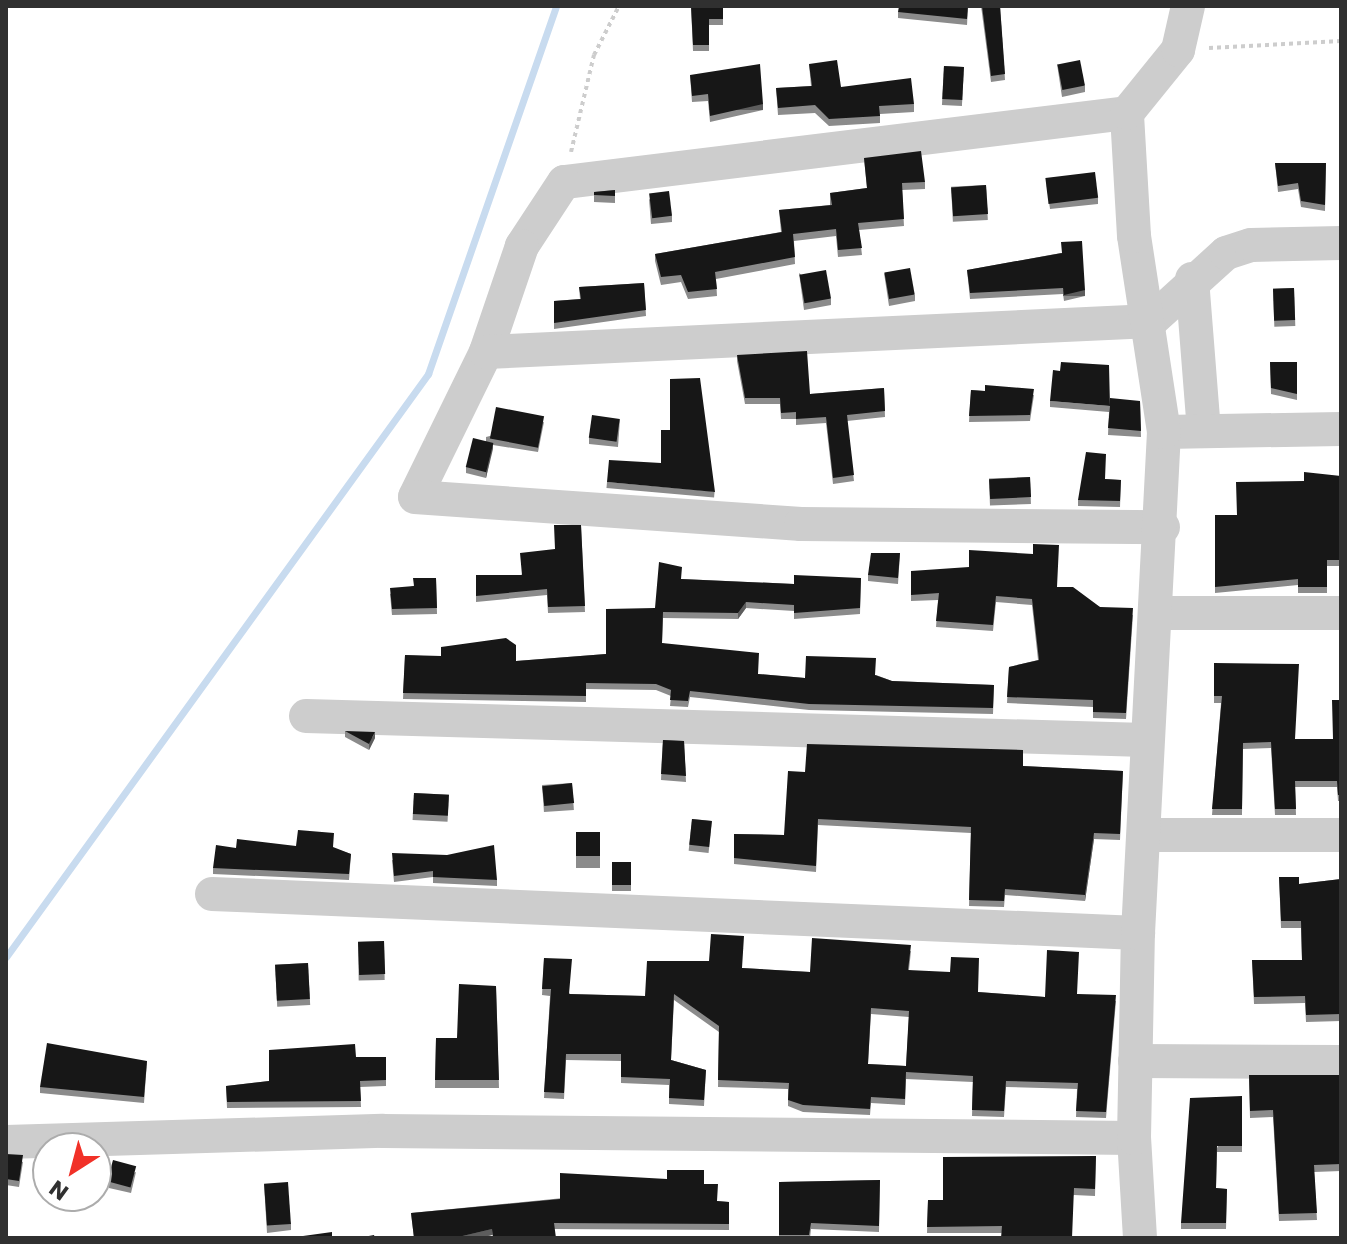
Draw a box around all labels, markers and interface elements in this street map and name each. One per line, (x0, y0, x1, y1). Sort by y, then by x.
north arrow (32, 1132, 112, 1212)
text: N (43, 1173, 75, 1208)

